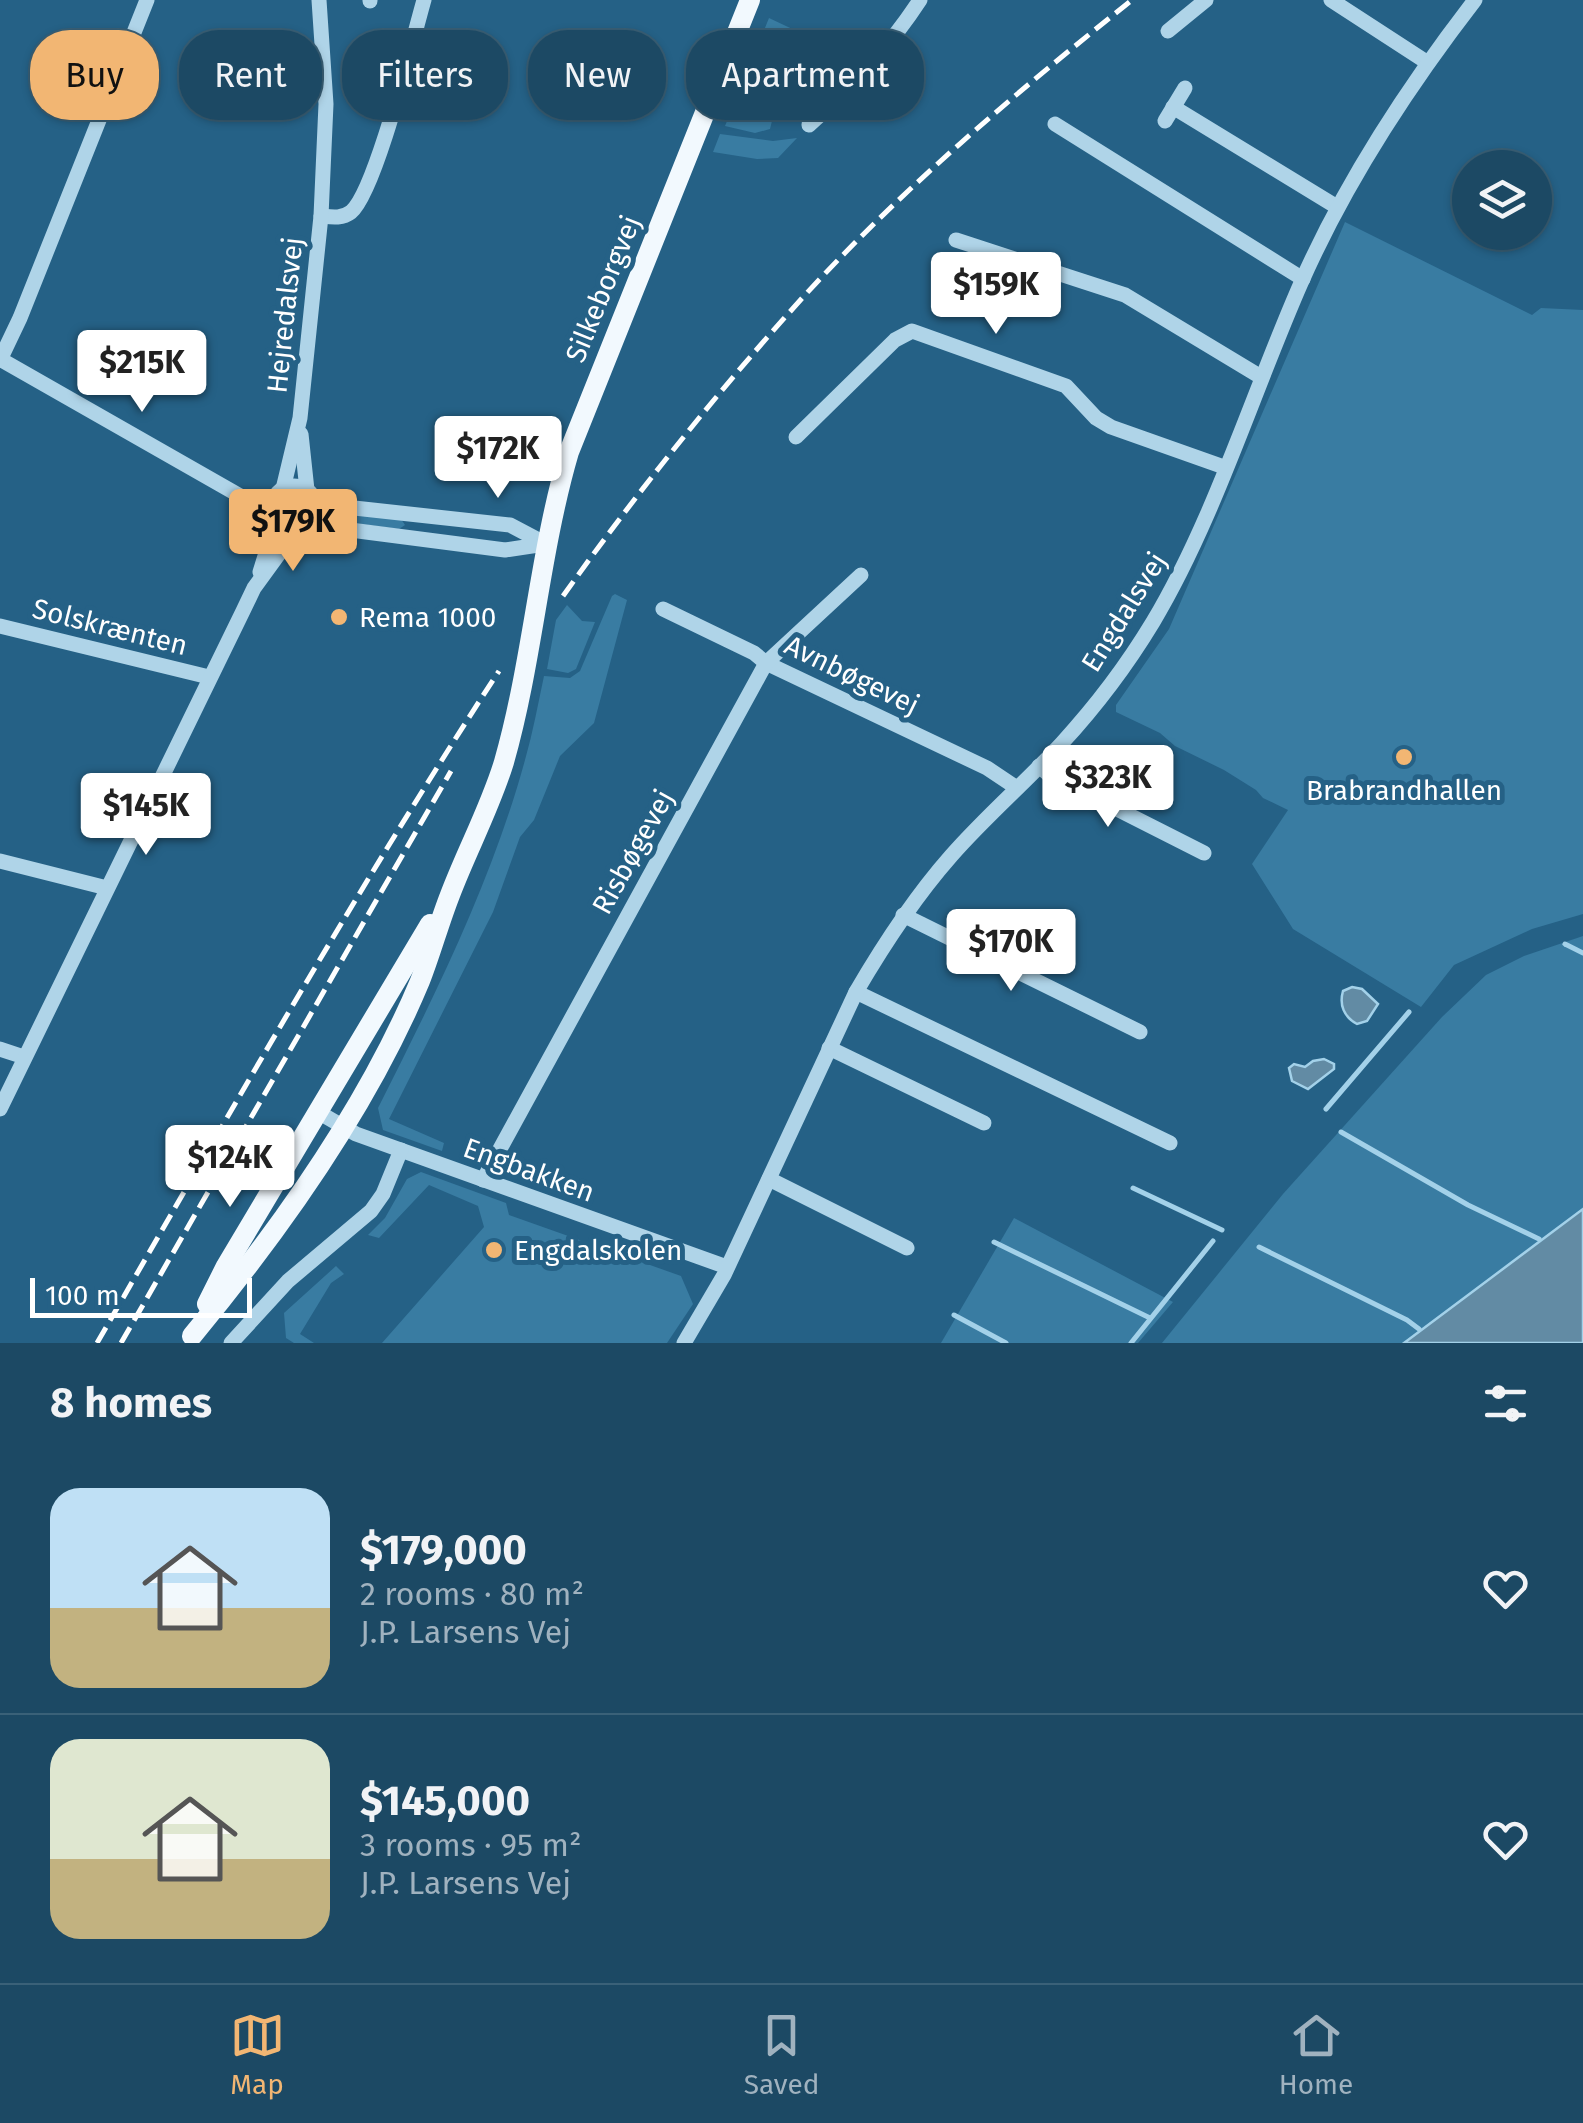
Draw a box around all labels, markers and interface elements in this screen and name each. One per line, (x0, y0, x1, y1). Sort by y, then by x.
chip: Buy (30, 30, 159, 120)
chip: Rent (179, 30, 322, 120)
chip: Filters (342, 30, 508, 120)
chip: New (528, 30, 666, 120)
chip: Apartment (686, 30, 924, 120)
map controls (1452, 150, 1552, 250)
button: layers (1452, 150, 1552, 250)
street label: Silkeborgvej (559, 211, 647, 367)
street label: Hejredalsvej (260, 235, 310, 395)
pin: $159K (926, 252, 1066, 337)
text: $159K (953, 265, 1039, 303)
pin: $215K (72, 330, 212, 415)
text: $215K (99, 343, 185, 381)
pin: $172K (428, 416, 568, 501)
text: $172K (457, 429, 539, 467)
pin: $179K (223, 489, 363, 574)
text: $179K (251, 502, 335, 540)
street label: Engdalsvej (1074, 546, 1174, 678)
street label: Solskrænten (29, 592, 191, 662)
place label: Rema 1000 (359, 601, 496, 634)
marker: Rema 1000 (328, 606, 350, 628)
street label: Avnbøgevej (779, 628, 925, 722)
pin: $323K (1038, 745, 1178, 830)
marker: Brabrandhallen (1393, 746, 1415, 768)
text: $323K (1064, 758, 1152, 796)
pin: $145K (76, 773, 216, 858)
place label: Brabrandhallen (1306, 774, 1502, 807)
street label: Risbøgevej (585, 784, 681, 920)
text: $145K (103, 786, 189, 824)
pin: $170K (941, 909, 1081, 994)
text: $170K (969, 922, 1053, 960)
pin: $124K (160, 1125, 300, 1210)
street label: Engbakken (459, 1131, 599, 1209)
text: $124K (187, 1138, 273, 1176)
place label: Engdalskolen (514, 1234, 682, 1267)
marker: Engdalskolen (483, 1239, 505, 1261)
scale bar (30, 1273, 252, 1318)
text: 100 m (45, 1279, 120, 1312)
icon: filters (1478, 1376, 1533, 1431)
text: 8 homes (50, 1378, 212, 1428)
text: $179,000 (360, 1525, 527, 1575)
icon: home (130, 1528, 250, 1648)
icon: heart (1478, 1561, 1533, 1616)
text: 2 rooms · 80 m² (360, 1575, 584, 1613)
text: J.P. Larsens Vej (360, 1613, 571, 1651)
text: $145,000 (360, 1776, 530, 1826)
icon: home (130, 1779, 250, 1899)
icon: heart (1478, 1812, 1533, 1867)
text: 3 rooms · 95 m² (360, 1826, 582, 1864)
text: J.P. Larsens Vej (360, 1864, 571, 1902)
tab: Map (230, 2008, 285, 2101)
tab: Saved (744, 2008, 820, 2101)
tab: Home (1279, 2008, 1353, 2101)

